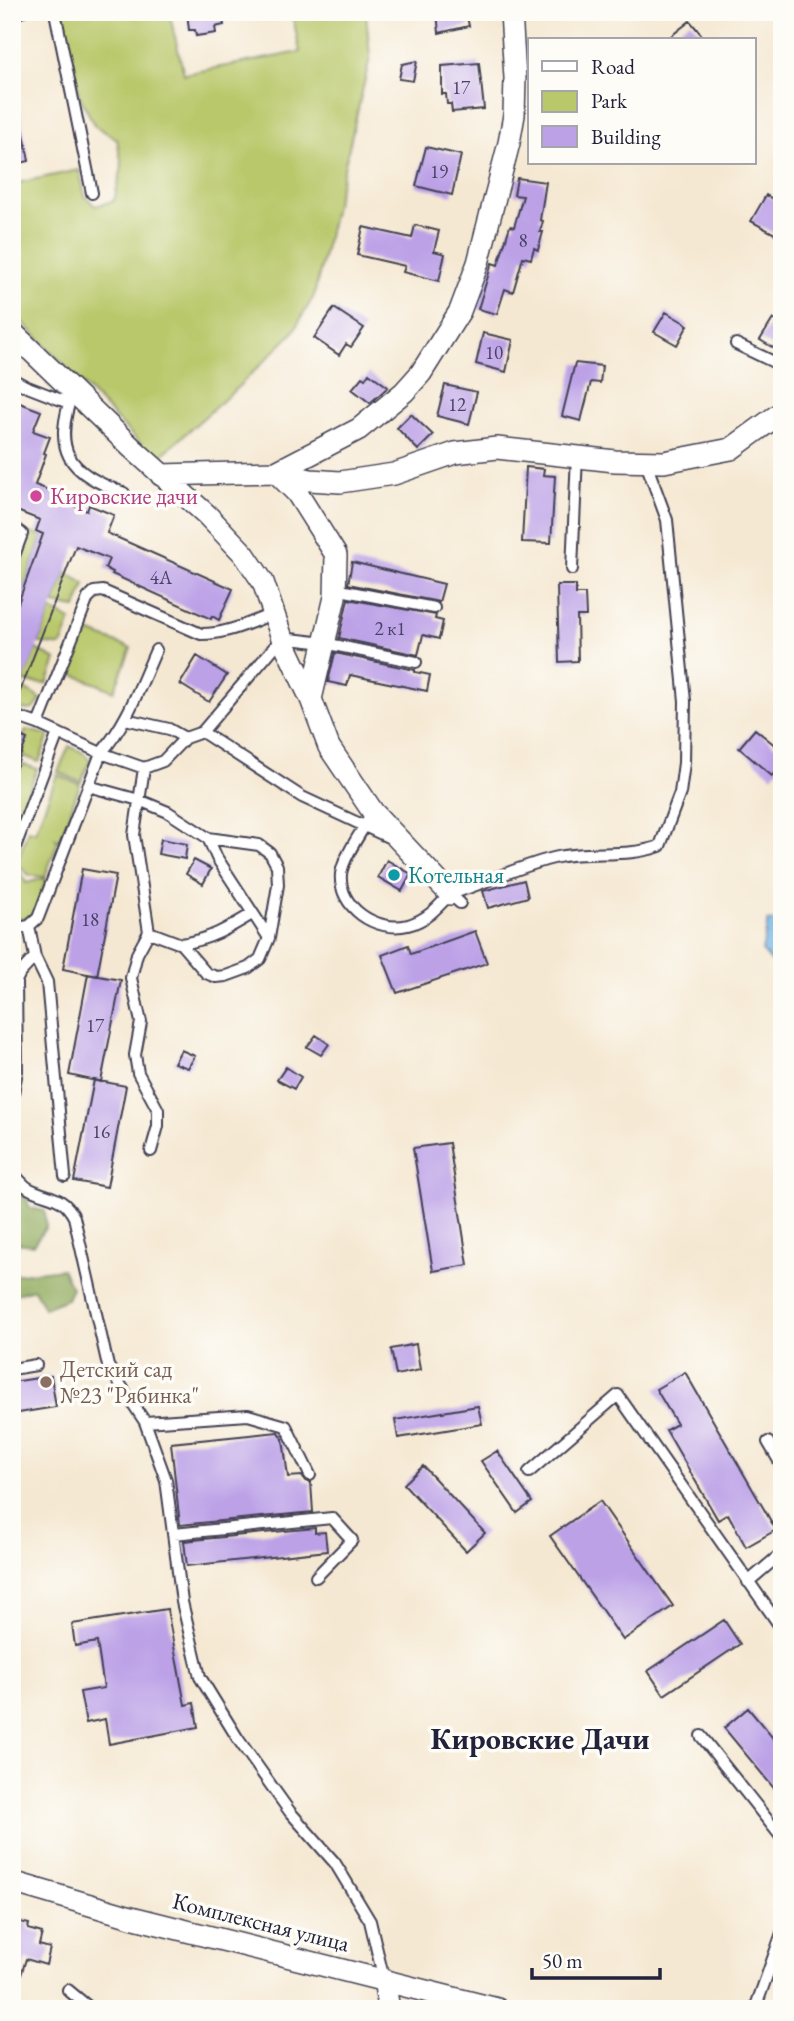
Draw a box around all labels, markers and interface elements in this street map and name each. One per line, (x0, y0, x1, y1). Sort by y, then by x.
legend (528, 38, 756, 164)
text: Road (591, 53, 635, 80)
house number: 17 (452, 75, 471, 100)
text: Park (591, 87, 628, 114)
text: Building (591, 123, 661, 150)
house number: 19 (430, 159, 448, 184)
house number: 8 (518, 228, 528, 253)
house number: 10 (485, 340, 503, 365)
house number: 12 (448, 392, 466, 417)
place label: Кировские дачи (50, 481, 198, 511)
marker: Кировские дачи (28, 488, 44, 504)
house number: 4А (150, 565, 173, 590)
house number: 2 к1 (374, 616, 406, 641)
place label: Котельная (408, 860, 504, 890)
marker: Котельная (386, 867, 402, 883)
house number: 18 (81, 907, 99, 932)
house number: 17 (86, 1013, 105, 1038)
house number: 16 (92, 1119, 110, 1144)
place label: Детский сад №23 "Рябинка" (60, 1354, 199, 1410)
marker: Детский сад №23 "Рябинка" (38, 1374, 54, 1390)
district label: Кировские Дачи (430, 1719, 650, 1758)
street label: Комплексная улица (169, 1886, 353, 1959)
scale bar (532, 1937, 659, 1981)
text: 50 m (542, 1947, 583, 1974)

